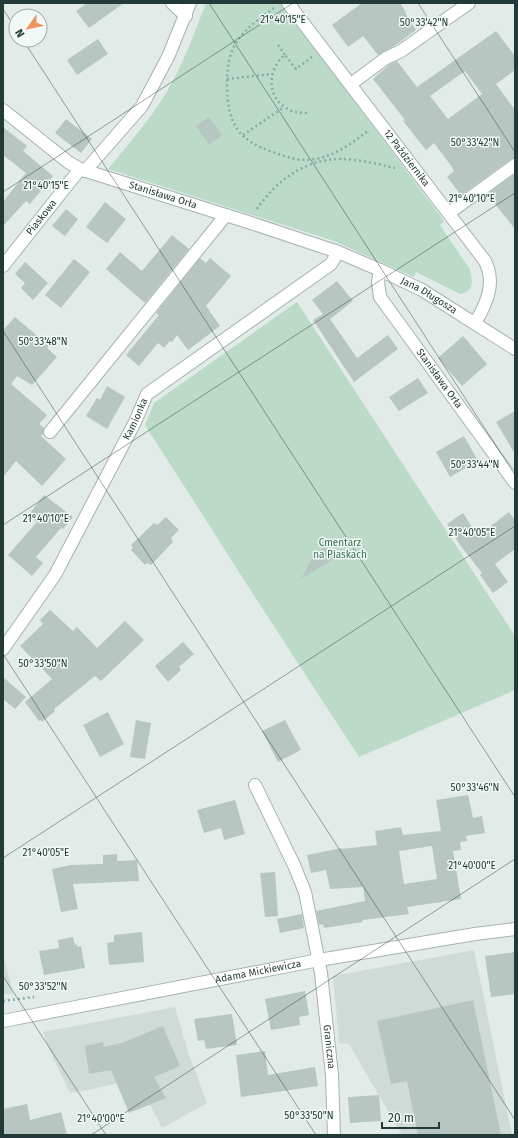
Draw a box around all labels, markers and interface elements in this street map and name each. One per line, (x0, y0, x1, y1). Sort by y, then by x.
north arrow (8, 8, 48, 48)
text: 21°40'15"E (260, 14, 306, 26)
text: 50°33'42"N (400, 17, 448, 29)
text: N (13, 27, 27, 40)
street label: 12 Października (381, 127, 432, 189)
text: 50°33'42"N (451, 137, 499, 149)
street label: Stanisława Orła (127, 179, 198, 212)
text: 21°40'15"E (23, 180, 69, 192)
text: 21°40'10"E (449, 193, 495, 205)
street label: Piaskowa (24, 197, 59, 238)
street label: Jana Długosza (399, 275, 459, 317)
text: 50°33'48"N (18, 336, 68, 348)
street label: Stanisława Orła (414, 346, 465, 411)
street label: Kamionka (121, 396, 150, 442)
text: 50°33'44"N (451, 459, 499, 471)
text: 21°40'10"E (23, 513, 69, 525)
text: 21°40'05"E (449, 527, 495, 539)
park label: Cmentarz na Piaskach (313, 537, 367, 561)
text: 50°33'50"N (18, 658, 68, 670)
text: 50°33'46"N (451, 782, 499, 794)
text: 21°40'05"E (23, 847, 69, 859)
text: 21°40'00"E (448, 860, 496, 872)
street label: Adama Mickiewicza (214, 958, 302, 986)
text: 50°33'52"N (19, 981, 67, 993)
street label: Graniczna (321, 1024, 337, 1070)
scale bar (382, 1104, 439, 1130)
text: 50°33'50"N (284, 1110, 334, 1122)
text: 20 m (388, 1111, 414, 1125)
text: 21°40'00"E (77, 1113, 125, 1125)

